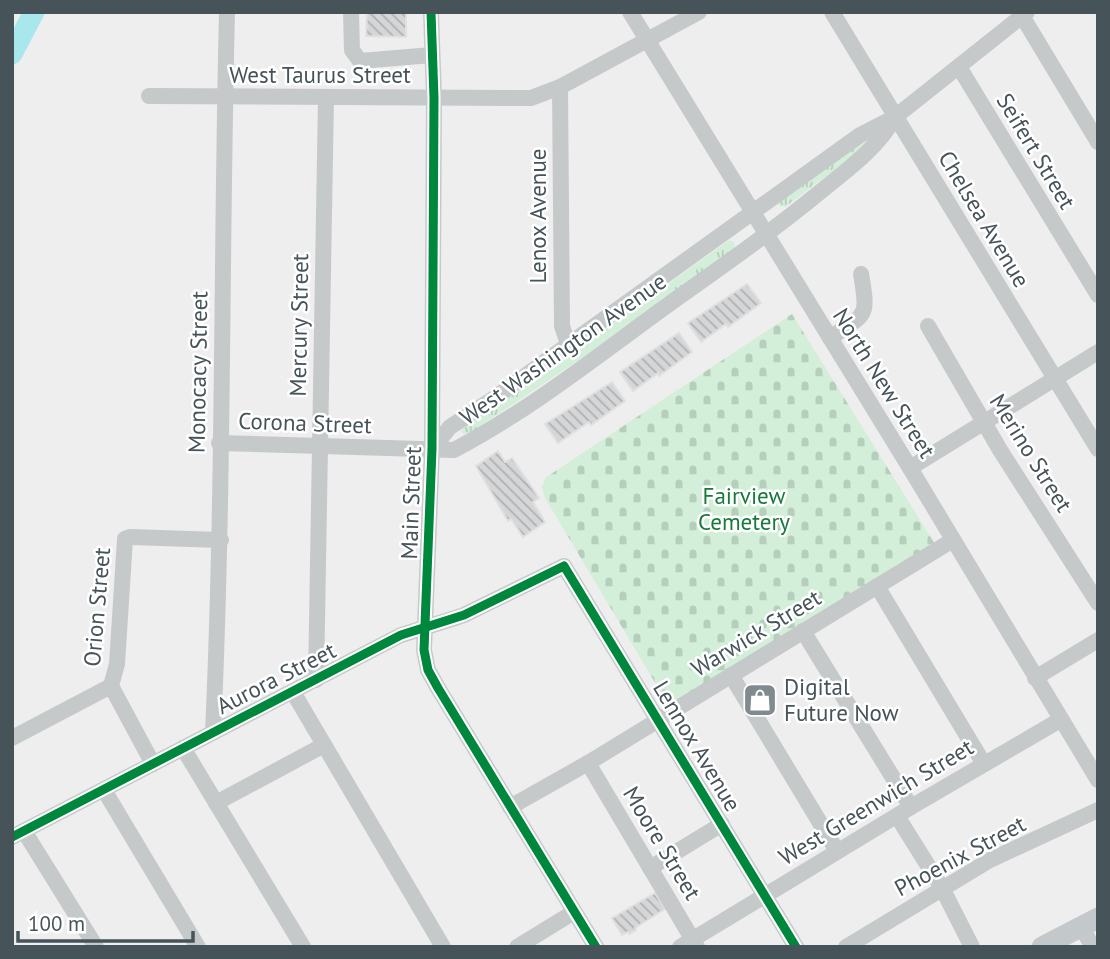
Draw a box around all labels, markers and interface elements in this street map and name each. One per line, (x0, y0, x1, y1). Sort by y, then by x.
street label: West Taurus Street (229, 60, 411, 89)
street label: Seifert Street (991, 88, 1082, 214)
street label: Chelsea Avenue (932, 145, 1037, 292)
street label: Lenox Avenue (523, 149, 552, 283)
street label: Mercury Street (283, 253, 314, 397)
street label: West Washington Avenue (454, 266, 672, 431)
street label: Monocacy Street (182, 291, 213, 453)
street label: North New Street (827, 303, 942, 463)
street label: Merino Street (984, 388, 1079, 517)
street label: Corona Street (238, 406, 373, 439)
street label: Main Street (394, 446, 427, 560)
park label: Fairview Cemetery (698, 481, 790, 536)
street label: Orion Street (77, 546, 116, 668)
street label: Warwick Street (686, 582, 826, 683)
street label: Aurora Street (211, 635, 340, 720)
place label: Digital Future Now (784, 672, 899, 727)
street label: Lennox Avenue (647, 675, 748, 816)
shop icon: Digital Future Now (741, 681, 779, 719)
street label: West Greenwich Street (773, 732, 978, 871)
street label: Moore Street (617, 781, 708, 905)
street label: Phoenix Street (889, 809, 1030, 902)
scale bar (18, 900, 192, 944)
text: 100 m (28, 910, 85, 937)

